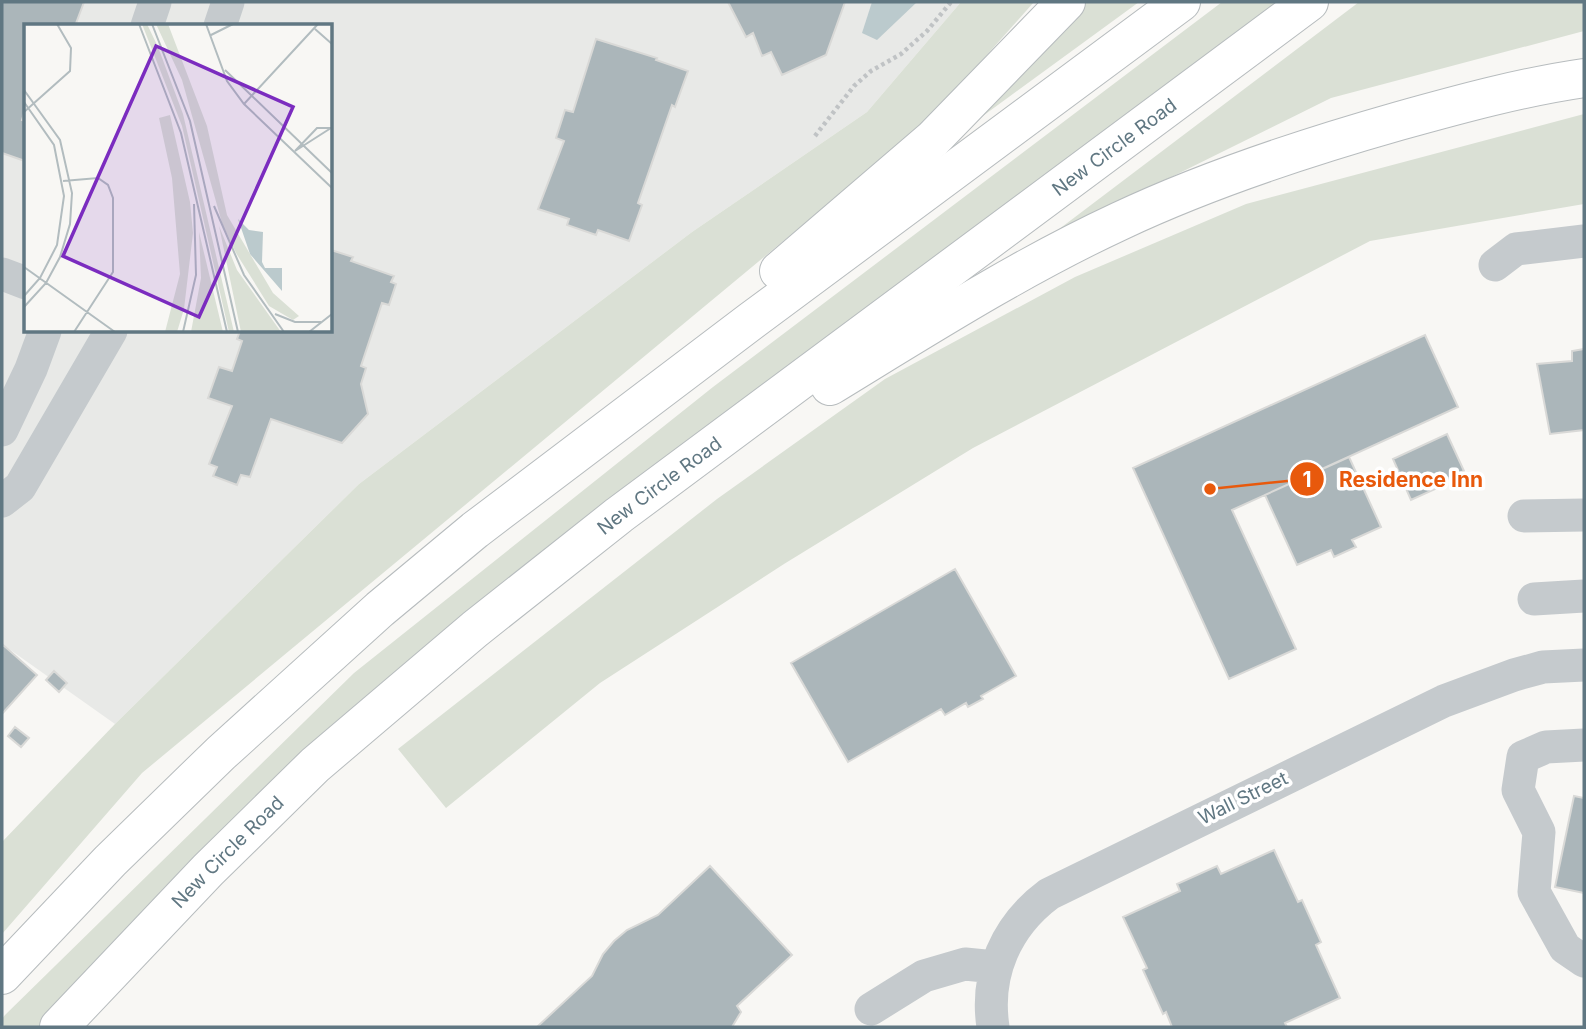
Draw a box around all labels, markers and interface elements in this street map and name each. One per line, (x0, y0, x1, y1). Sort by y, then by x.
inset map (24, 24, 332, 332)
street label: New Circle Road (1047, 93, 1181, 201)
street label: New Circle Road (593, 431, 726, 539)
callout: Residence Inn (1290, 458, 1497, 500)
text: 1 (1302, 467, 1312, 492)
text: Residence Inn (1339, 467, 1483, 492)
street label: Wall Street (1195, 766, 1291, 830)
street label: New Circle Road (167, 791, 288, 913)

